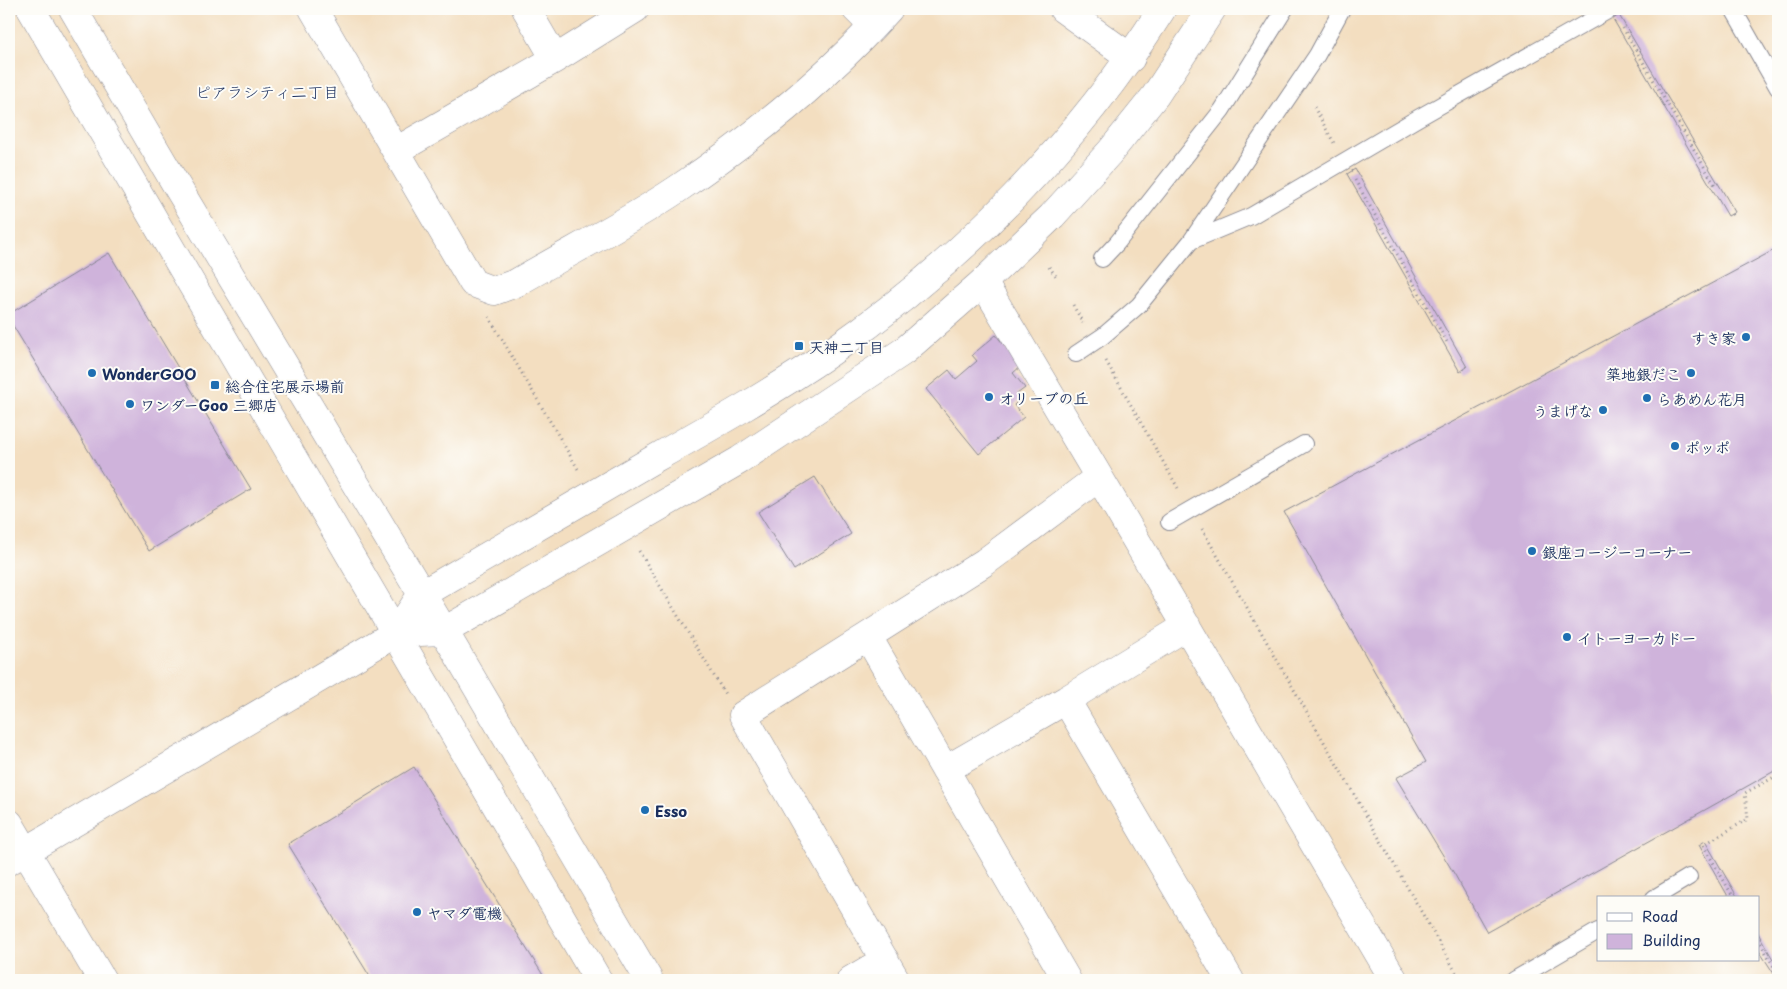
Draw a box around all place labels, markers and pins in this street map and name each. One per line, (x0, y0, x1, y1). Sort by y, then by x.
place label: すき家 (1691, 326, 1736, 349)
marker: すき家 (1740, 331, 1752, 343)
place label: 天神二丁目 (809, 335, 884, 358)
marker: 天神二丁目 (793, 340, 805, 352)
place label: WonderGOO (102, 362, 196, 385)
place label: 築地銀だこ (1606, 362, 1681, 385)
marker: WonderGOO (86, 367, 98, 379)
marker: 築地銀だこ (1685, 367, 1697, 379)
place label: 総合住宅展示場前 (225, 374, 345, 397)
marker: 総合住宅展示場前 (209, 379, 221, 391)
place label: オリーブの丘 (999, 386, 1088, 409)
place label: らあめん花月 (1657, 387, 1747, 410)
marker: オリーブの丘 (983, 391, 995, 403)
marker: らあめん花月 (1641, 392, 1653, 404)
place label: ワンダーGoo 三郷店 (140, 393, 278, 416)
marker: ワンダーGoo 三郷店 (124, 398, 136, 410)
place label: うまげな (1533, 399, 1593, 422)
marker: うまげな (1597, 404, 1609, 416)
place label: ポッポ (1685, 435, 1730, 458)
marker: ポッポ (1669, 440, 1681, 452)
place label: 銀座コージーコーナー (1542, 540, 1692, 563)
marker: 銀座コージーコーナー (1526, 545, 1538, 557)
place label: イトーヨーカドー (1577, 626, 1696, 649)
marker: イトーヨーカドー (1561, 631, 1573, 643)
place label: Esso (655, 799, 687, 822)
marker: Esso (639, 804, 651, 816)
place label: ヤマダ電機 (427, 901, 502, 924)
marker: ヤマダ電機 (411, 906, 423, 918)

